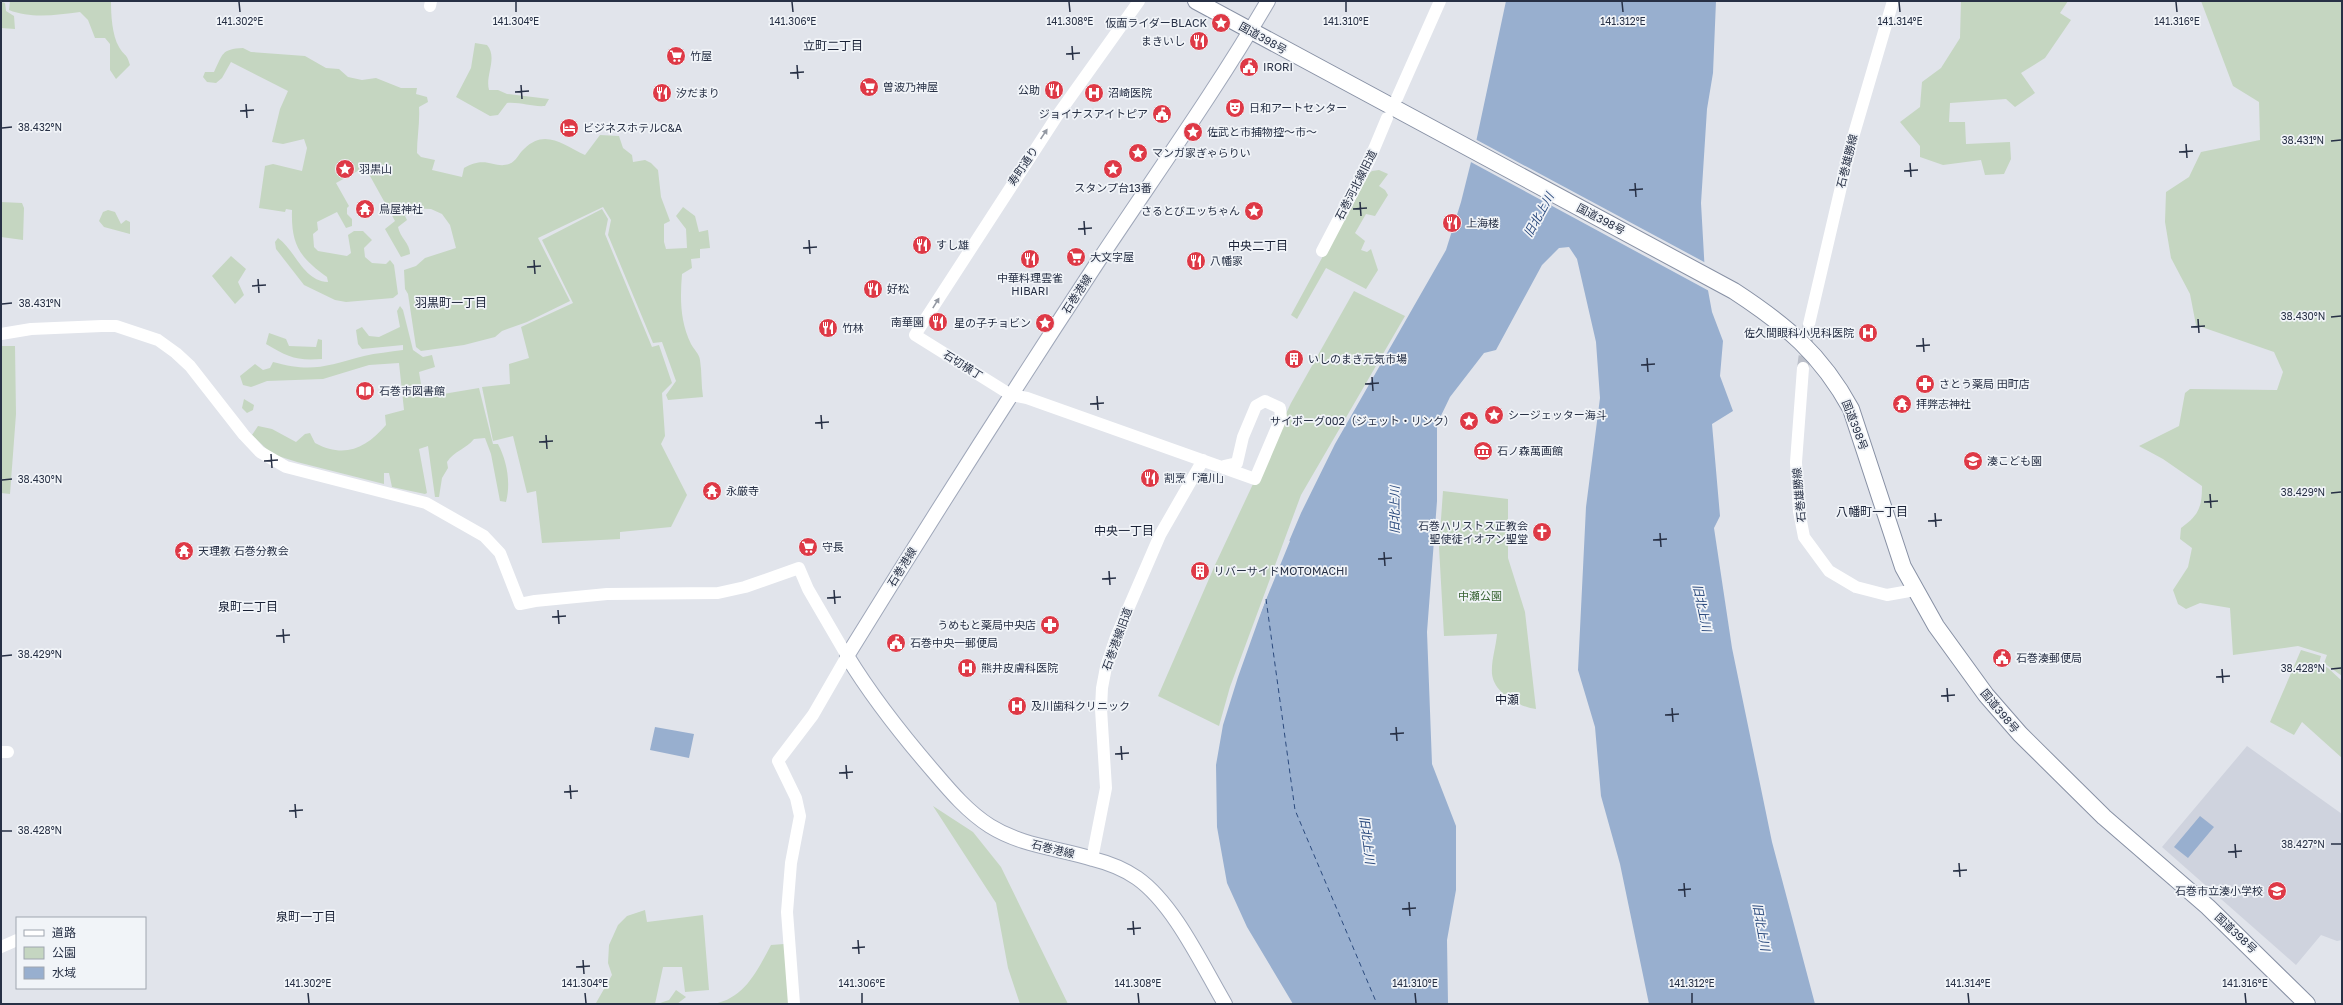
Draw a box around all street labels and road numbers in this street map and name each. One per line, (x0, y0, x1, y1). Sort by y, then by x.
street label: 国道398号 (1237, 19, 1289, 56)
street label: 石巻雄勝線 (1834, 133, 1859, 189)
street label: 寿町通り (1005, 144, 1040, 188)
street label: 石巻河北線旧道 (1332, 148, 1379, 222)
street label: 国道398号 (1575, 200, 1628, 237)
street label: 石巻港線 (1059, 272, 1094, 316)
street label: 石切横丁 (941, 347, 985, 382)
street label: 国道398号 (1840, 398, 1871, 452)
street label: 石巻雄勝線 (1790, 467, 1807, 523)
street label: 石巻港線 (884, 545, 919, 589)
street label: 石巻港線旧道 (1099, 606, 1134, 672)
street label: 国道398号 (1978, 686, 2022, 735)
street label: 石巻港線 (1030, 837, 1076, 860)
street label: 国道398号 (2213, 910, 2260, 955)

